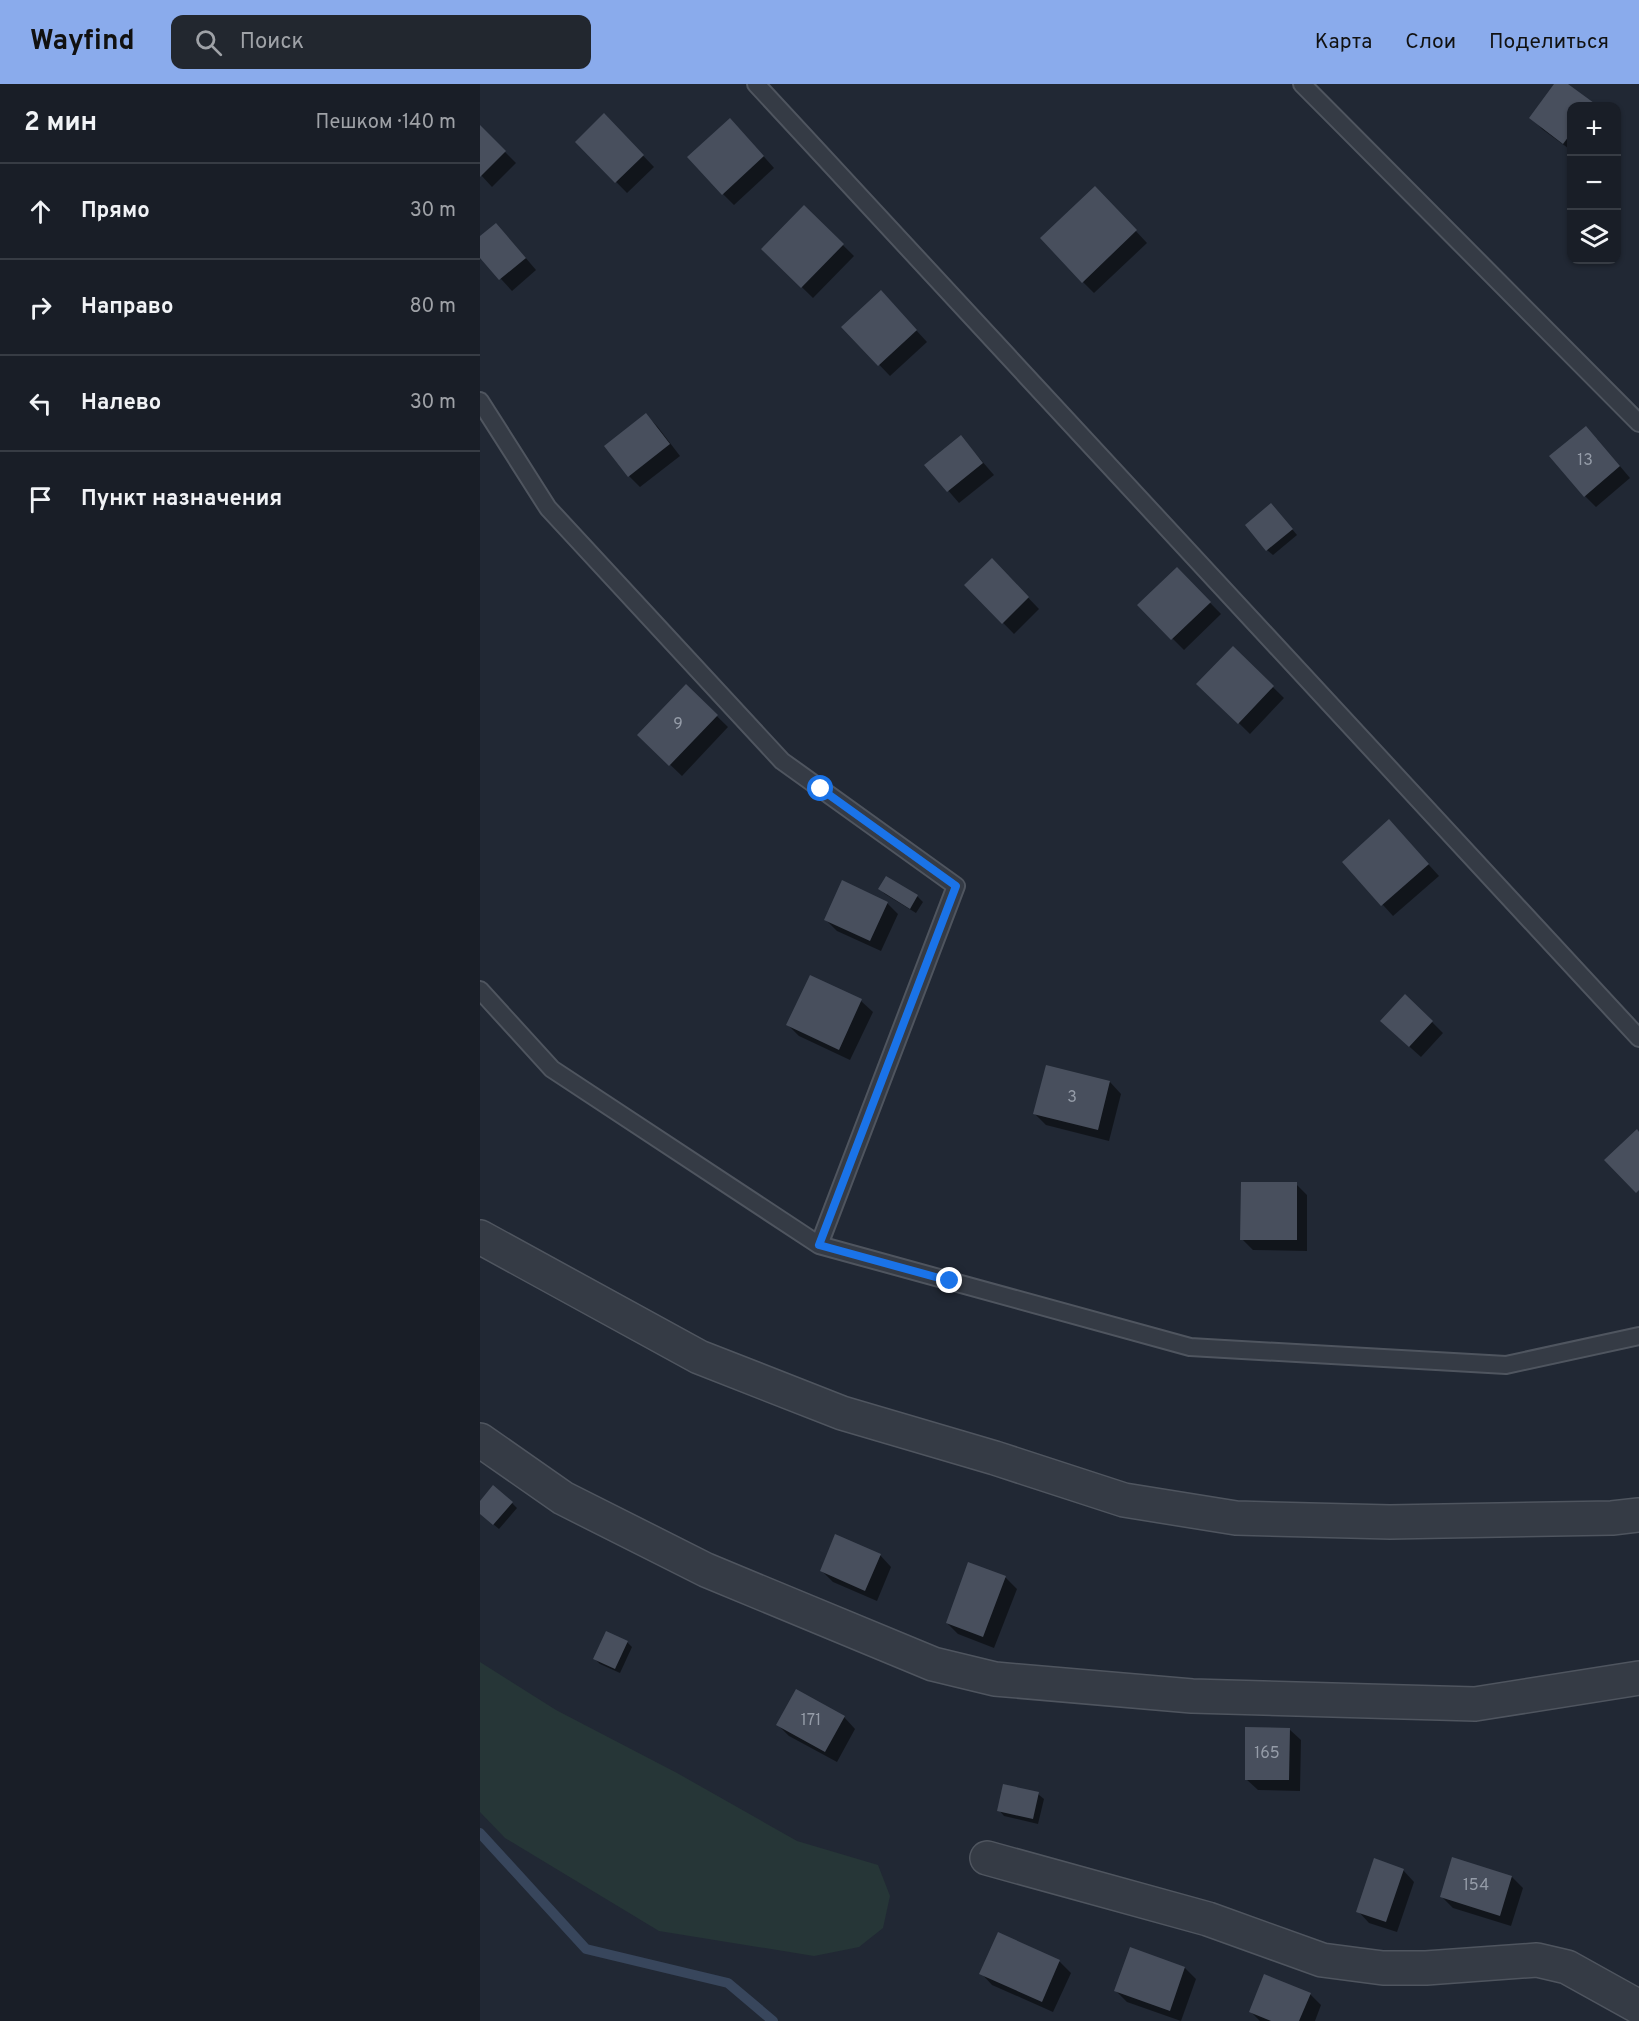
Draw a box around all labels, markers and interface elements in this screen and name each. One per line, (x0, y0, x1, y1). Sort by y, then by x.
search box (171, 15, 591, 69)
text: Wayfind (30, 24, 135, 60)
icon: search (192, 26, 225, 59)
text: Поиск (240, 29, 304, 56)
text: Карта (1315, 29, 1372, 56)
text: Слои (1405, 29, 1456, 56)
text: Поделиться (1489, 29, 1609, 56)
map controls (1567, 102, 1621, 264)
button: + (1567, 102, 1621, 156)
text: 2 мин (24, 107, 97, 140)
text: Пешком · 140 m (316, 110, 456, 136)
button: − (1567, 156, 1621, 210)
icon: ahead (24, 195, 57, 228)
text: Прямо (81, 198, 150, 225)
text: 30 m (410, 198, 456, 224)
button: layers (1567, 210, 1621, 264)
icon: right (24, 291, 57, 324)
text: Направо (81, 294, 173, 321)
text: 80 m (410, 294, 456, 320)
icon: left (24, 387, 57, 420)
text: Налево (81, 390, 161, 417)
text: 30 m (410, 390, 456, 416)
house number: 13 (1577, 451, 1593, 471)
icon: arrive (24, 483, 57, 516)
text: Пункт назначения (81, 486, 282, 513)
house number: 9 (673, 715, 683, 735)
route start (807, 775, 833, 801)
house number: 3 (1067, 1088, 1077, 1108)
route end (936, 1267, 962, 1293)
house number: 171 (801, 1711, 821, 1731)
house number: 165 (1254, 1744, 1280, 1764)
house number: 154 (1463, 1876, 1489, 1896)

